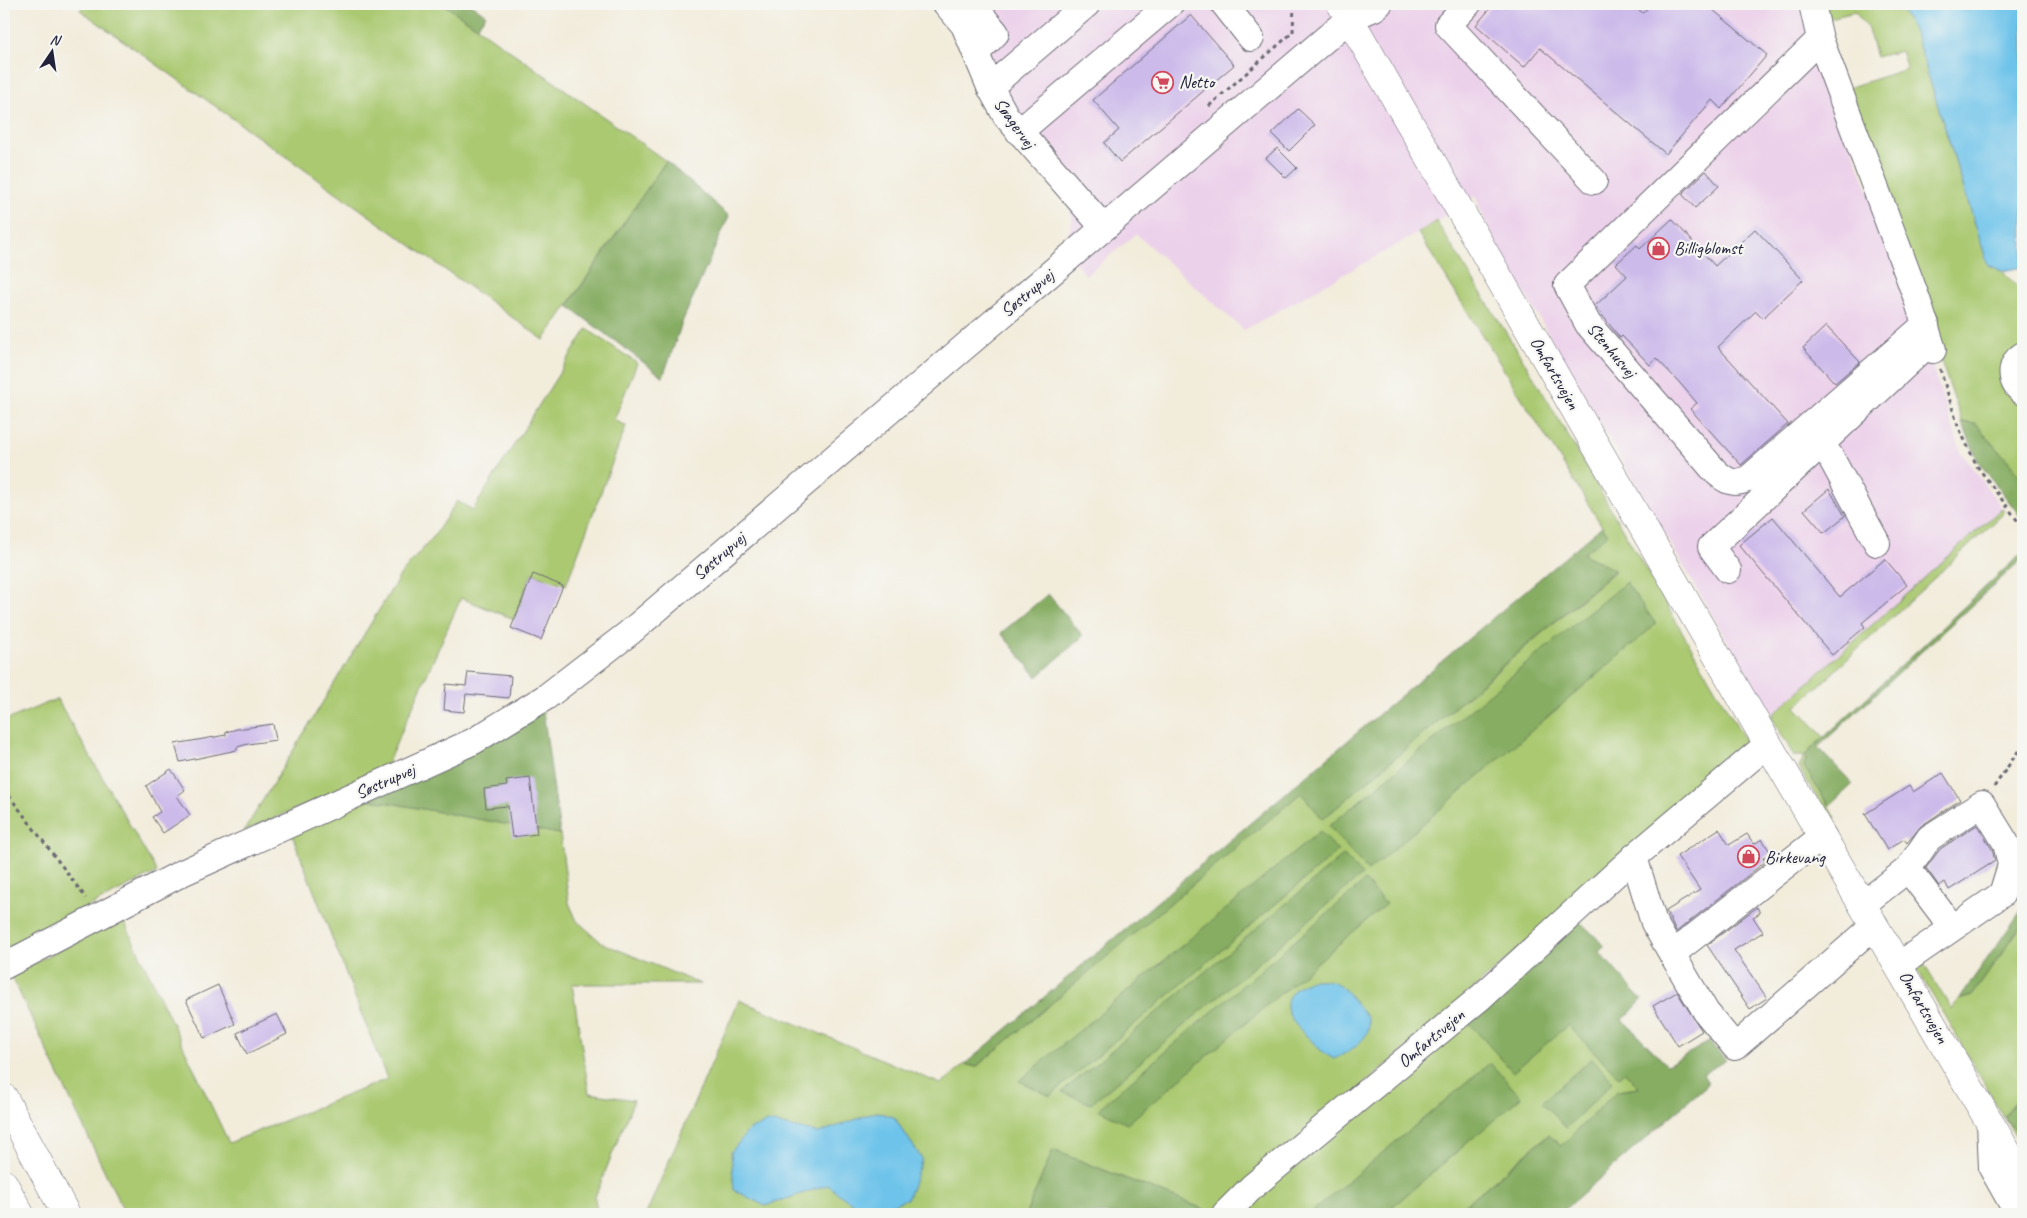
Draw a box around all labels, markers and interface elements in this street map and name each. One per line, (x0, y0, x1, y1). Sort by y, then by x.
north arrow (28, 28, 78, 78)
text: N (49, 31, 63, 50)
supermarket icon: Netto (1151, 70, 1175, 94)
place label: Netto (1179, 71, 1216, 93)
street label: Søagervej (989, 93, 1042, 154)
shop icon: Billigblomst (1646, 236, 1670, 260)
place label: Billigblomst (1674, 237, 1744, 259)
street label: Søstrupvej (996, 263, 1060, 322)
street label: Stenhusvej (1583, 318, 1643, 384)
street label: Omfartsvejen (1525, 333, 1585, 414)
street label: Søstrupvej (688, 526, 752, 585)
street label: Søstrupvej (352, 757, 420, 804)
shop icon: Birkevang (1737, 845, 1761, 869)
place label: Birkevang (1765, 846, 1826, 868)
street label: Omfartsvejen (1894, 967, 1954, 1048)
street label: Omfartsvejen (1393, 1003, 1470, 1072)

